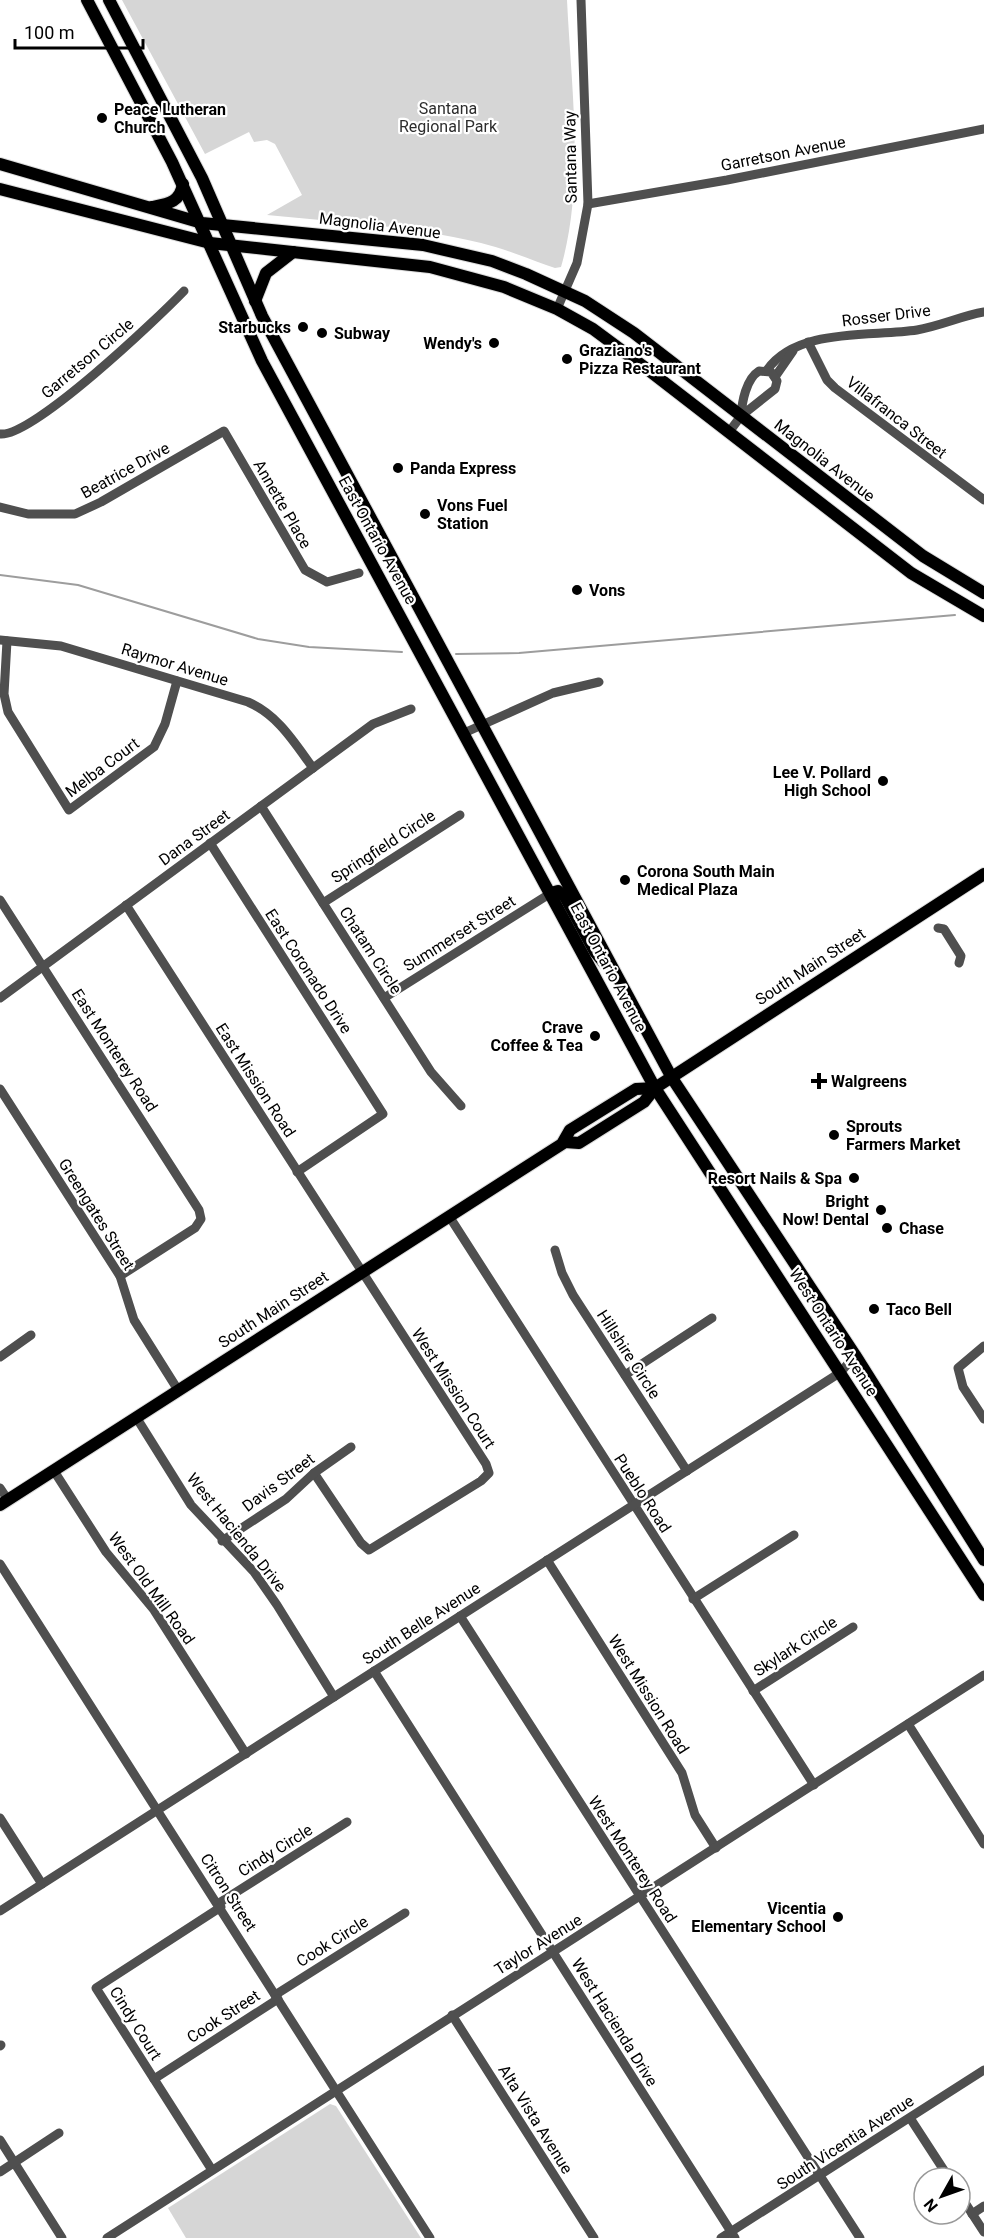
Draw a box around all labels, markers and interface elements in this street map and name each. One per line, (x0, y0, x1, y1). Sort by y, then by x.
scale bar (15, 12, 142, 50)
text: 100 m (24, 22, 75, 43)
park label: Santana Regional Park (399, 99, 498, 136)
place label: Peace Lutheran Church (114, 100, 226, 137)
street label: Santana Way (560, 110, 581, 203)
marker: Peace Lutheran Church (95, 111, 109, 125)
street label: Garretson Avenue (719, 132, 847, 175)
street label: Magnolia Avenue (318, 209, 442, 242)
street label: Rosser Drive (841, 301, 932, 330)
street label: Garretson Circle (37, 314, 137, 402)
place label: Starbucks (218, 318, 291, 337)
marker: Starbucks (296, 320, 310, 334)
place label: Subway (334, 324, 391, 343)
marker: Subway (315, 326, 329, 340)
place label: Wendy's (423, 334, 482, 353)
marker: Wendy's (487, 336, 501, 350)
place label: Graziano's Pizza Restaurant (579, 341, 702, 378)
marker: Graziano's Pizza Restaurant (560, 352, 574, 366)
street label: Villafranca Street (843, 372, 951, 462)
street label: Magnolia Avenue (771, 415, 879, 506)
street label: Beatrice Drive (78, 438, 173, 503)
street label: Annette Place (250, 457, 316, 552)
place label: Panda Express (410, 459, 516, 478)
marker: Panda Express (391, 461, 405, 475)
street label: East Ontario Avenue (334, 473, 421, 608)
place label: Vons Fuel Station (437, 496, 508, 533)
marker: Vons Fuel Station (418, 507, 432, 521)
place label: Vons (589, 581, 625, 600)
marker: Vons (570, 583, 584, 597)
street label: Raymor Avenue (119, 639, 231, 690)
street label: Melba Court (62, 734, 143, 801)
place label: Lee V. Pollard High School (773, 763, 871, 800)
marker: Lee V. Pollard High School (876, 774, 890, 788)
street label: Dana Street (155, 805, 233, 869)
street label: Springfield Circle (328, 806, 439, 887)
place label: Corona South Main Medical Plaza (637, 862, 775, 899)
marker: Corona South Main Medical Plaza (618, 873, 632, 887)
street label: Summerset Street (400, 891, 519, 976)
street label: East Ontario Avenue (566, 899, 651, 1035)
street label: Chatam Circle (335, 903, 406, 997)
street label: East Coronado Drive (261, 905, 356, 1037)
street label: South Main Street (752, 924, 869, 1009)
street label: East Monterey Road (68, 985, 161, 1115)
place label: Crave Coffee & Tea (490, 1018, 583, 1055)
street label: East Mission Road (212, 1020, 300, 1141)
marker: Crave Coffee & Tea (588, 1029, 602, 1043)
place label: Walgreens (831, 1072, 907, 1091)
marker: Walgreens (812, 1074, 826, 1088)
place label: Sprouts Farmers Market (846, 1117, 961, 1154)
marker: Sprouts Farmers Market (827, 1128, 841, 1142)
street label: Greengates Street (55, 1155, 139, 1274)
place label: Resort Nails & Spa (708, 1169, 842, 1188)
marker: Resort Nails & Spa (847, 1171, 861, 1185)
place label: Bright Now! Dental (782, 1192, 870, 1229)
marker: Bright Now! Dental (874, 1203, 888, 1217)
place label: Chase (899, 1219, 944, 1238)
marker: Chase (880, 1221, 894, 1235)
street label: West Ontario Avenue (785, 1265, 882, 1400)
street label: South Main Street (215, 1267, 332, 1352)
place label: Taco Bell (886, 1300, 952, 1319)
marker: Taco Bell (867, 1302, 881, 1316)
street label: Hillshire Circle (593, 1306, 664, 1402)
street label: West Mission Court (408, 1325, 500, 1452)
street label: Davis Street (239, 1449, 318, 1516)
street label: Pueblo Road (610, 1450, 675, 1536)
street label: West Hacienda Drive (183, 1469, 290, 1596)
street label: West Old Mill Road (104, 1528, 199, 1648)
street label: South Belle Avenue (359, 1578, 484, 1669)
street label: Skylark Circle (750, 1612, 841, 1680)
street label: West Mission Road (604, 1631, 693, 1757)
street label: West Monterey Road (584, 1792, 681, 1926)
street label: Cindy Circle (235, 1820, 316, 1881)
street label: Citron Street (196, 1850, 261, 1935)
place label: Vicentia Elementary School (691, 1899, 826, 1936)
street label: Taylor Avenue (491, 1910, 586, 1979)
marker: Vicentia Elementary School (831, 1910, 845, 1924)
street label: Cook Circle (293, 1912, 372, 1971)
street label: West Hacienda Drive (568, 1955, 662, 2090)
street label: Cindy Court (105, 1983, 166, 2064)
street label: Cook Street (183, 1986, 263, 2047)
street label: Alta Vista Avenue (494, 2061, 577, 2177)
street label: South Vicentia Avenue (773, 2091, 917, 2194)
north arrow (912, 2166, 972, 2226)
text: N (920, 2195, 942, 2216)

